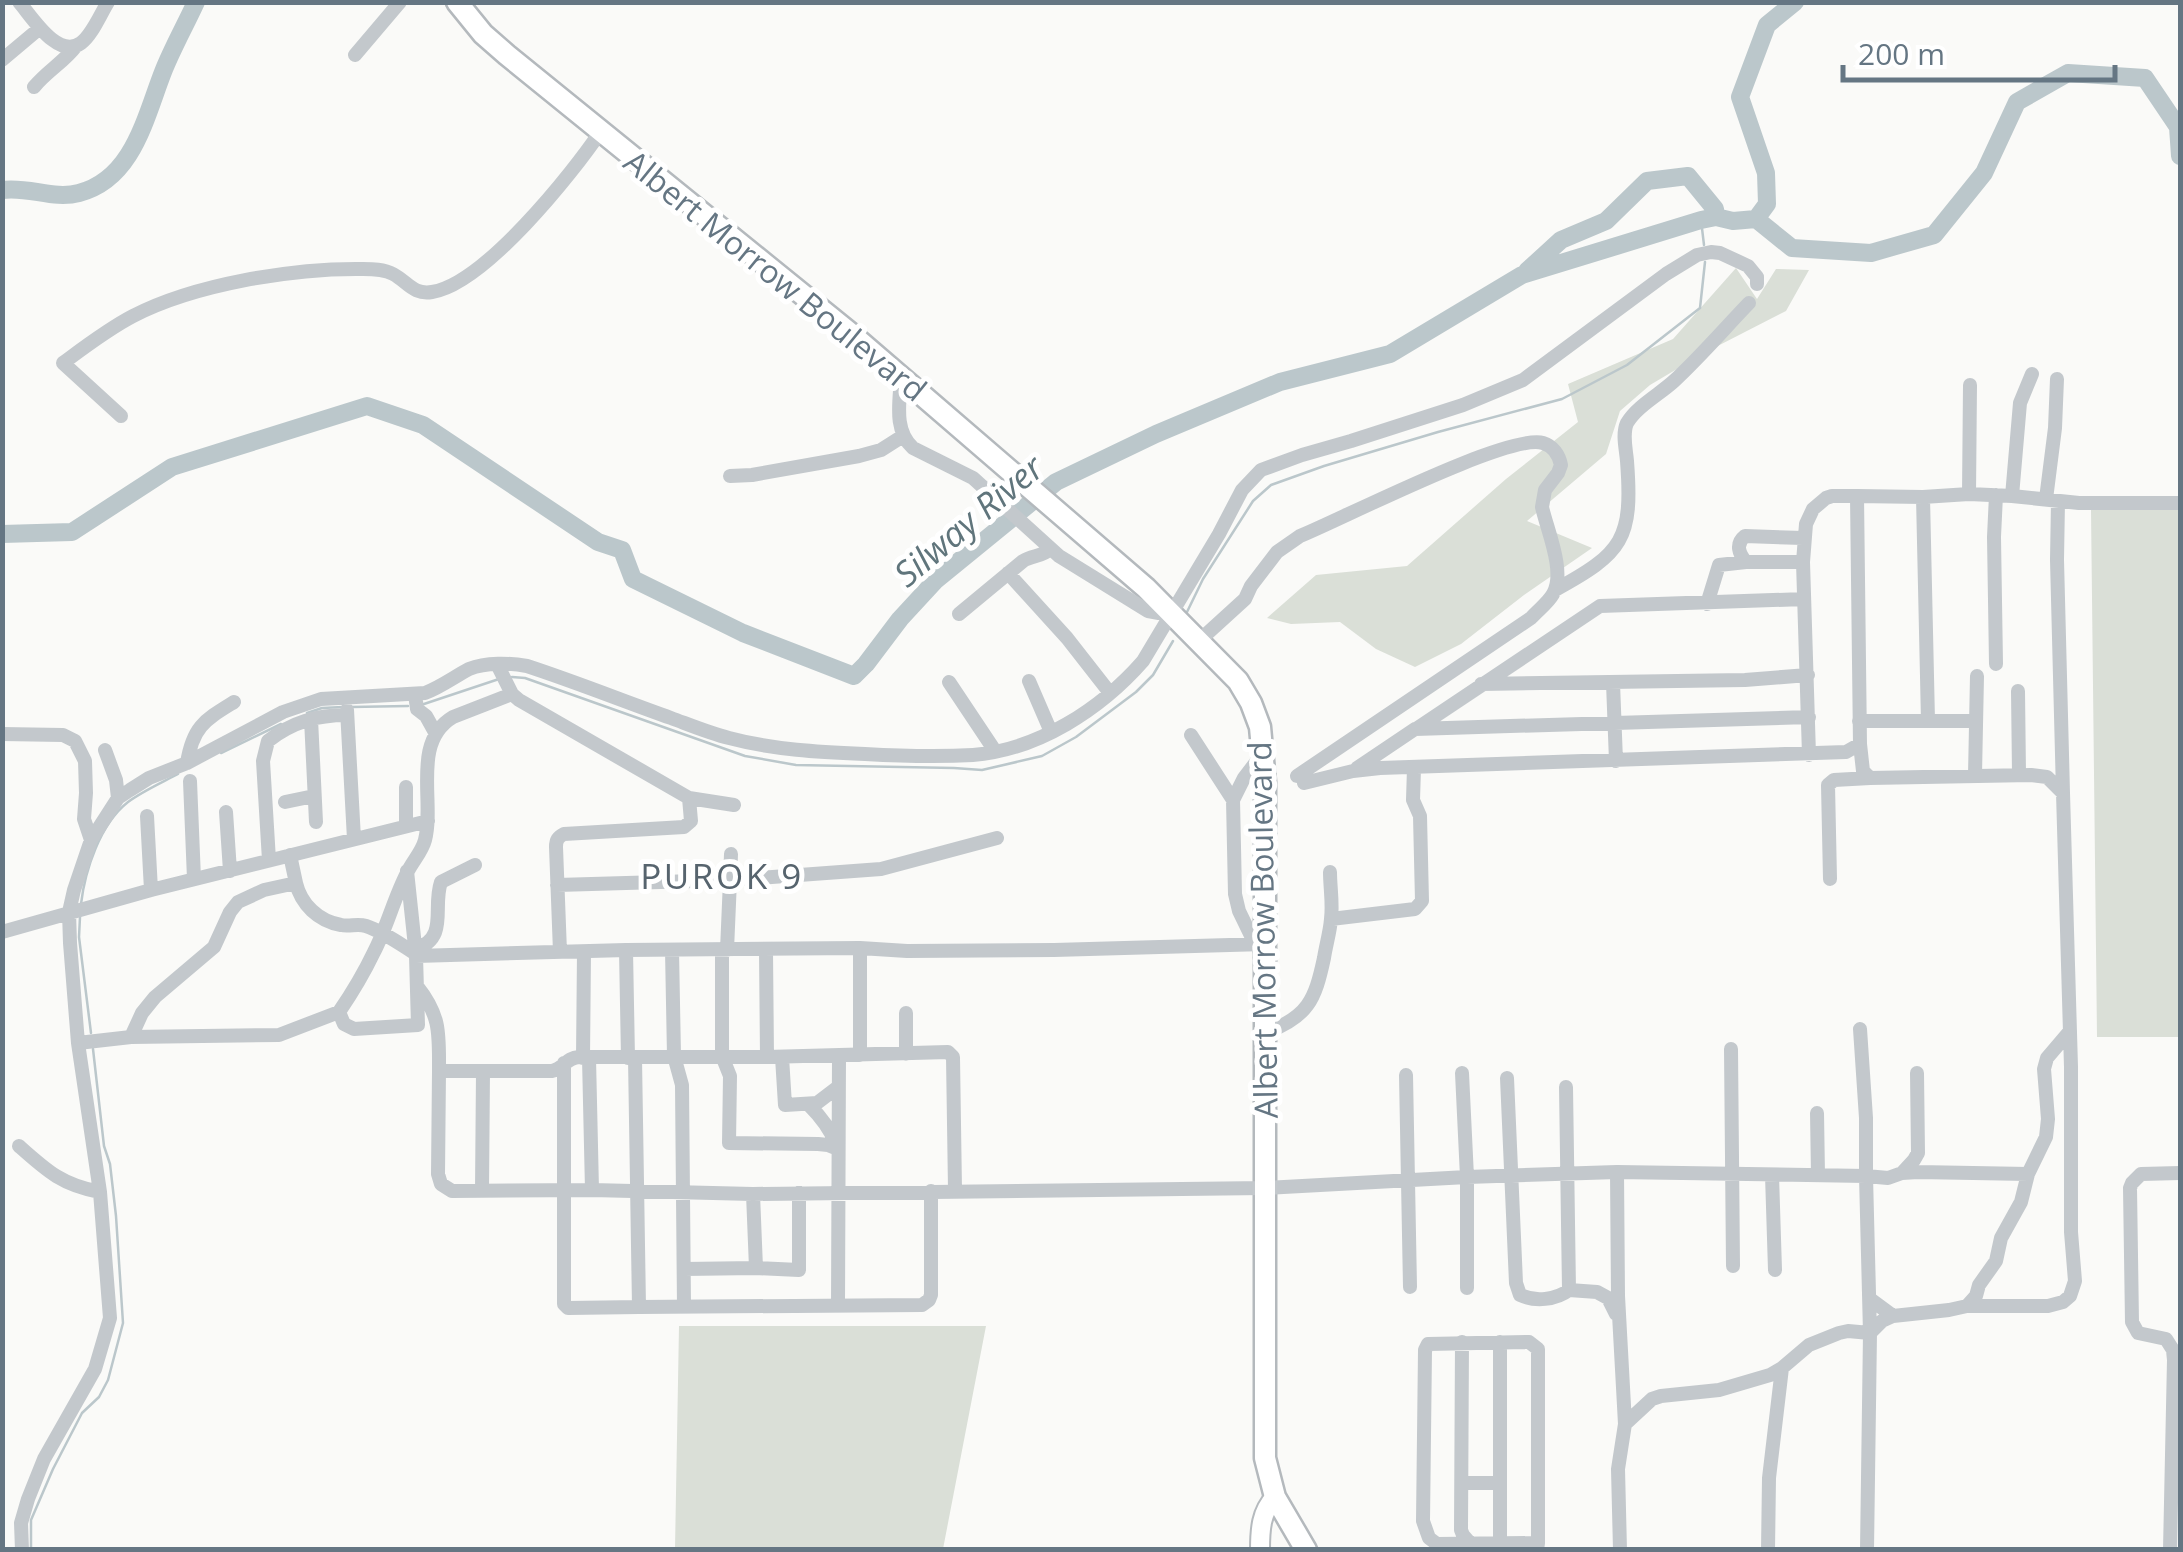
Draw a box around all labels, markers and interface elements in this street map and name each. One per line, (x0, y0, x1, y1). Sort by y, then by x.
scale bar (1843, 20, 2116, 82)
text: 200 m (1858, 33, 1945, 74)
street label: Albert Morrow Boulevard (616, 140, 936, 410)
water label: Silway River (883, 443, 1054, 596)
street label: Albert Morrow Boulevard (1237, 741, 1287, 1119)
district label: PUROK 9 (640, 852, 804, 899)

